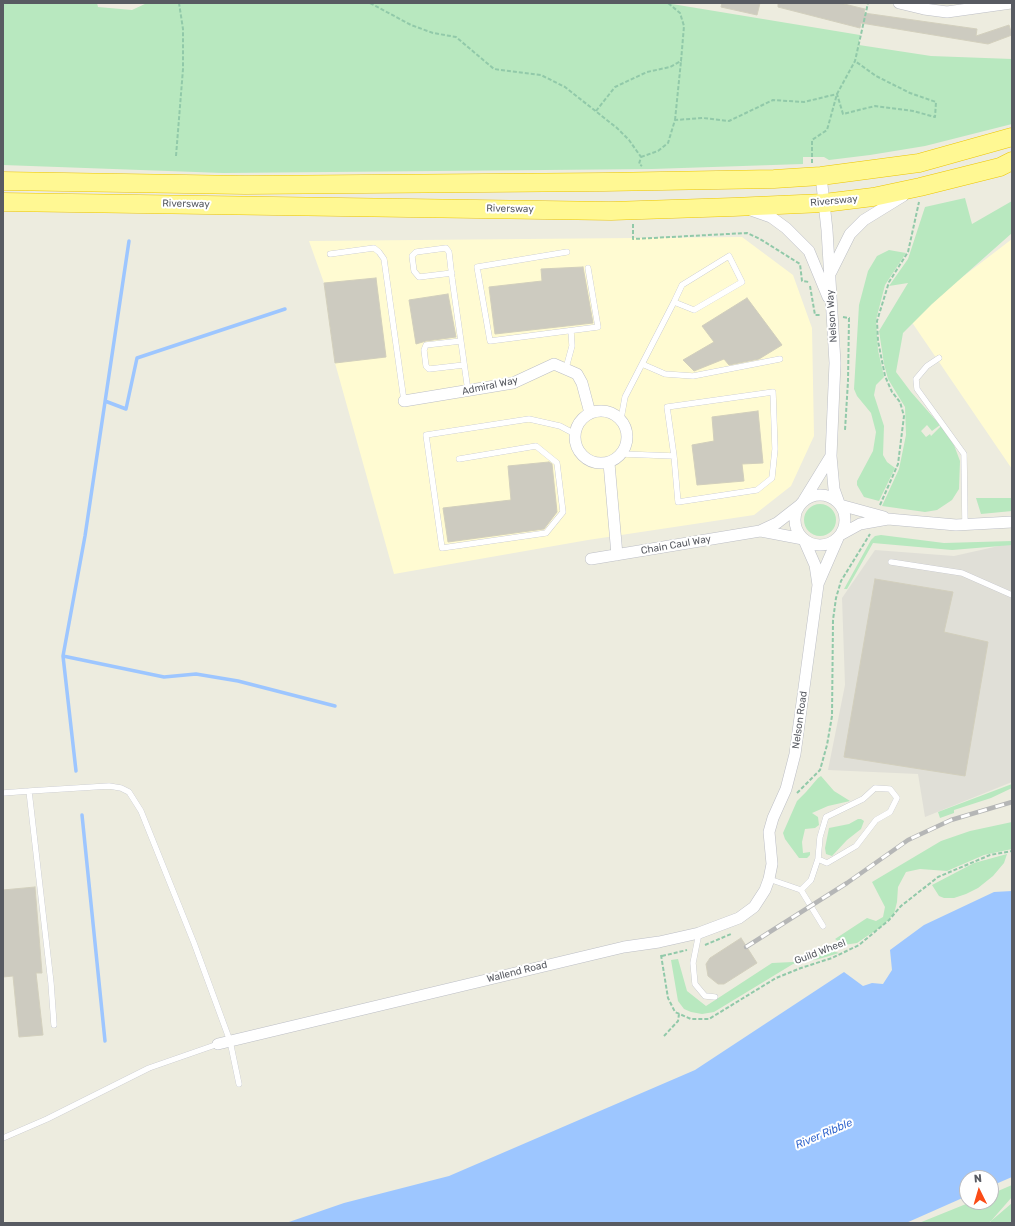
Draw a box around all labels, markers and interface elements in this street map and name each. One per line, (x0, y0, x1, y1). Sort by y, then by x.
street label: Riversway (810, 193, 858, 209)
street label: Riversway (162, 198, 210, 210)
street label: Riversway (486, 203, 534, 215)
street label: Nelson Way (824, 289, 840, 343)
street label: Admiral Way (461, 374, 519, 398)
street label: Chain Caul Way (640, 533, 712, 557)
street label: Nelson Road (790, 690, 810, 750)
street label: Guild Wheel (793, 937, 847, 967)
street label: Wallend Road (486, 959, 548, 985)
water label: River Ribble (793, 1116, 855, 1152)
north arrow (959, 1170, 999, 1210)
text: N (973, 1172, 983, 1185)

